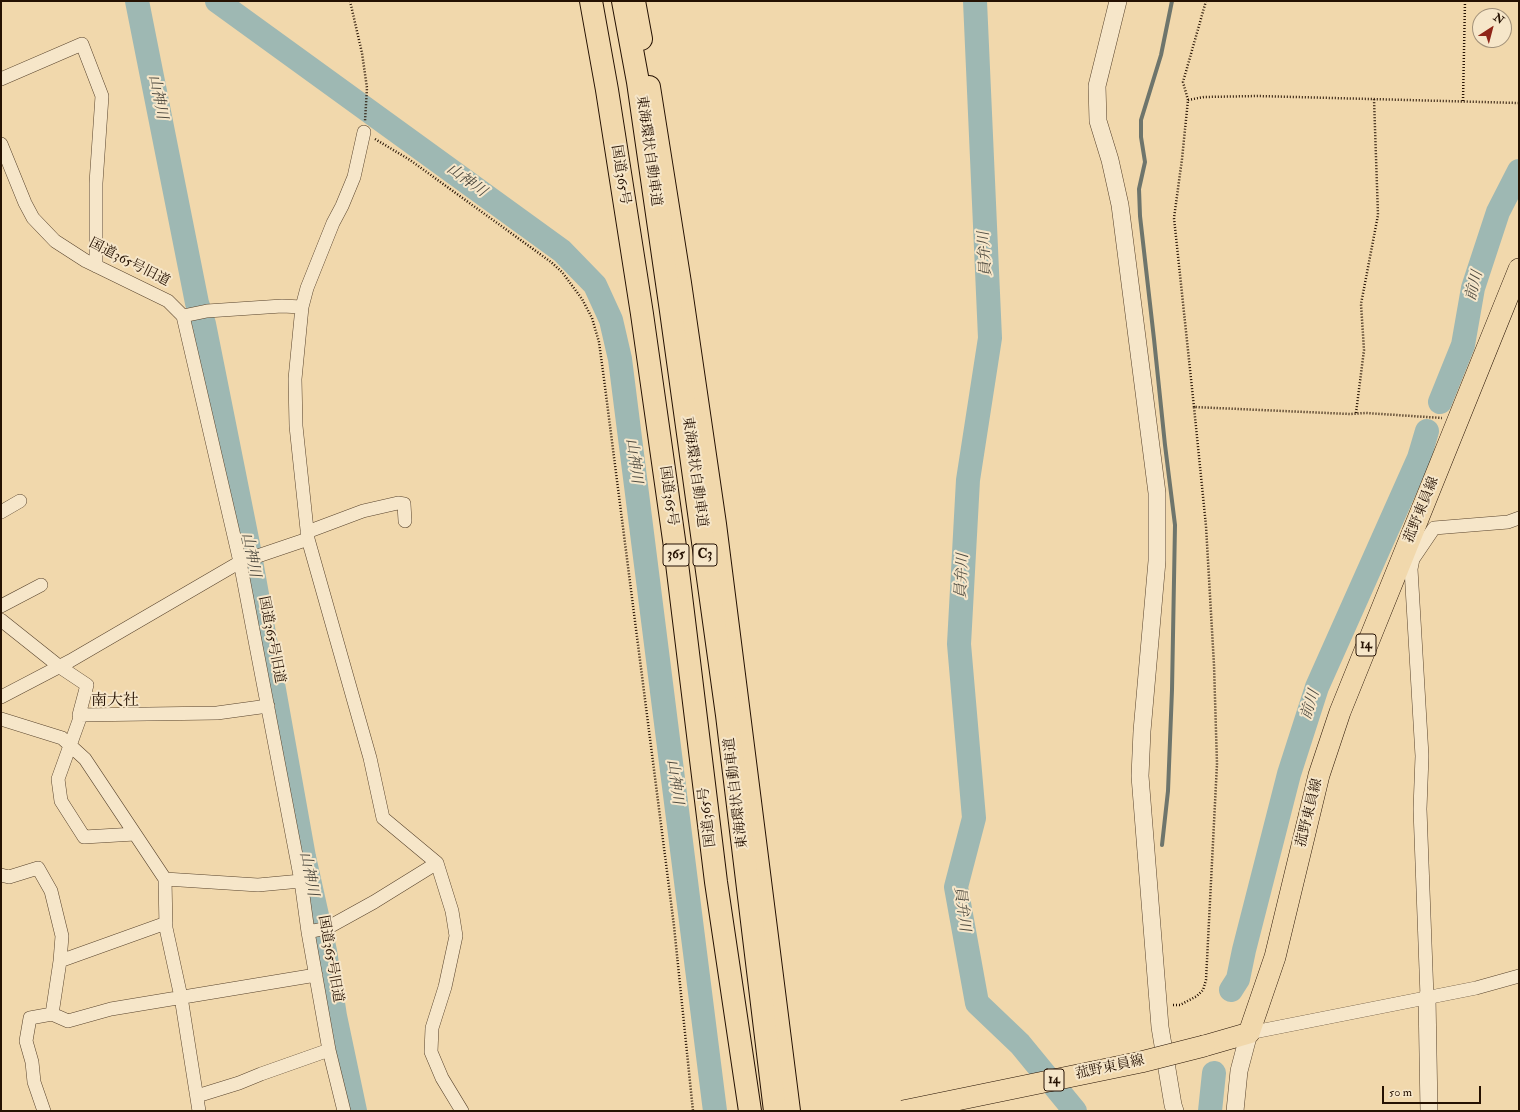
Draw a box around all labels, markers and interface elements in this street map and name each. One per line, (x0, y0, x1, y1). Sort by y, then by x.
north arrow (1472, 8, 1512, 48)
text: N (1491, 11, 1507, 27)
water label: 山神川 (144, 73, 170, 121)
street label: 東海環状自動車道 (632, 94, 664, 208)
street label: 国道365号 (607, 144, 633, 206)
water label: 山神川 (443, 160, 489, 202)
water label: 員弁川 (976, 231, 996, 277)
street label: 国道365号旧道 (86, 235, 172, 291)
water label: 前川 (1462, 269, 1488, 303)
street label: 東海環状自動車道 (678, 415, 710, 529)
water label: 山神川 (621, 438, 645, 484)
street label: 国道365号 (655, 465, 681, 527)
street label: 菰野東員線 (1401, 474, 1443, 546)
water label: 山神川 (237, 531, 263, 579)
road number: 365 (663, 544, 689, 566)
road number: C3 (693, 544, 717, 566)
water label: 員弁川 (953, 553, 973, 599)
street label: 国道365号旧道 (254, 595, 288, 685)
road number: 14 (1356, 634, 1376, 656)
water label: 前川 (1298, 688, 1324, 722)
district label: 南大社 (91, 692, 139, 712)
street label: 東海環状自動車道 (722, 736, 752, 850)
water label: 山神川 (662, 759, 686, 805)
street label: 菰野東員線 (1293, 777, 1327, 849)
street label: 国道365号 (696, 786, 720, 848)
water label: 山神川 (295, 850, 321, 898)
water label: 員弁川 (949, 886, 973, 932)
street label: 国道365号旧道 (314, 914, 346, 1004)
street label: 菰野東員線 (1074, 1053, 1146, 1083)
road number: 14 (1044, 1069, 1064, 1091)
scale bar (1384, 1078, 1483, 1104)
text: 50 m (1389, 1085, 1412, 1100)

